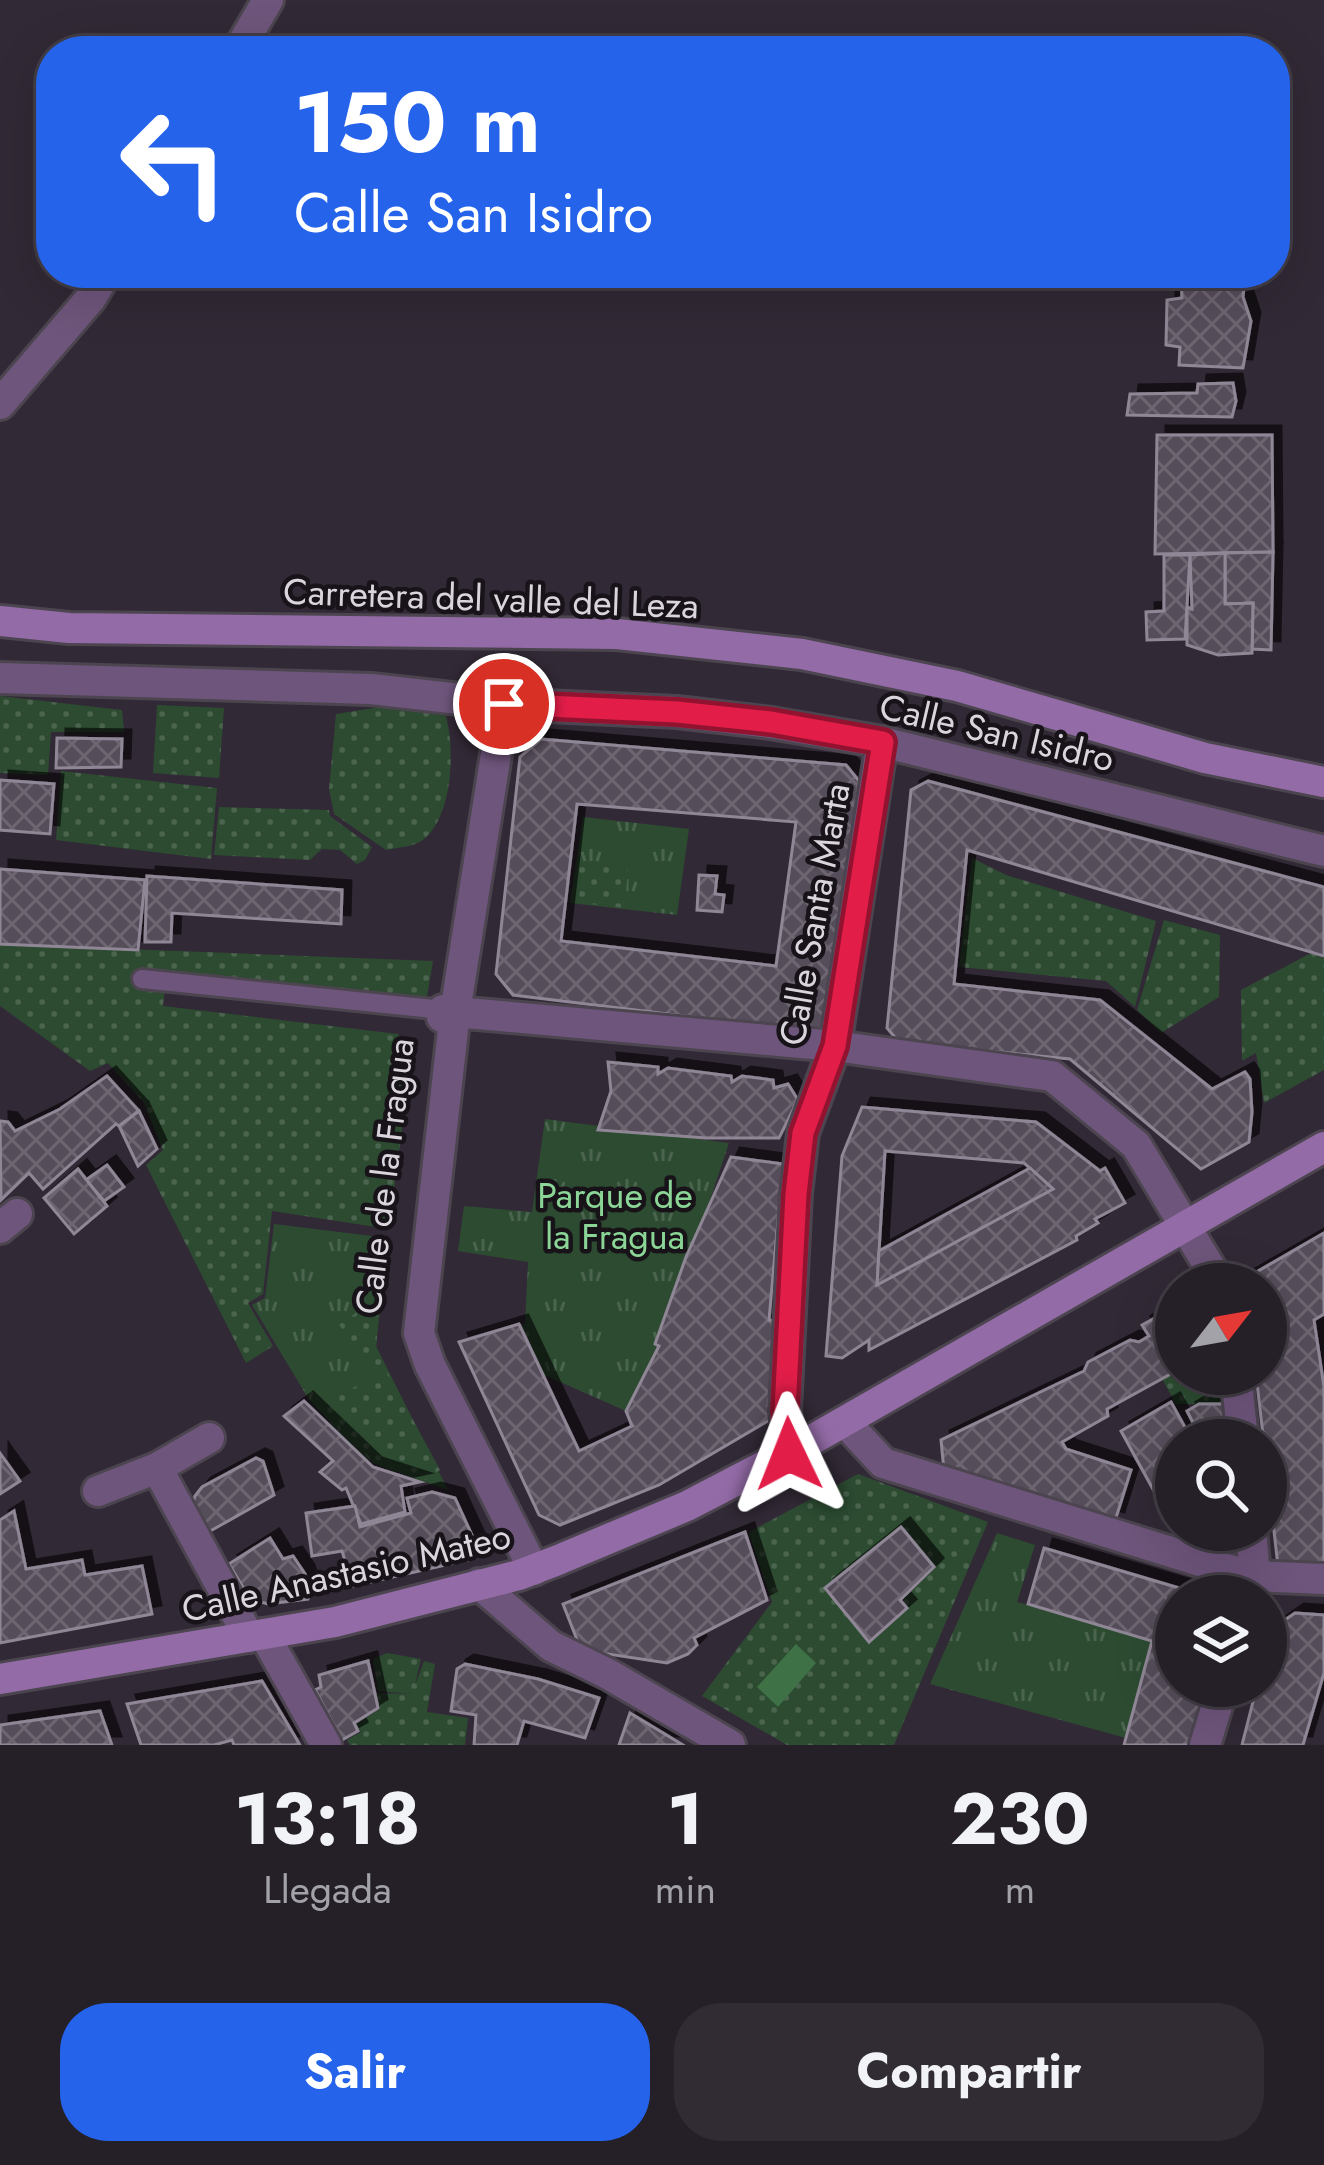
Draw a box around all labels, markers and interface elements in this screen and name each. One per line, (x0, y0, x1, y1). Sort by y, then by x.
text: 150 m (294, 62, 541, 184)
icon: left (96, 84, 252, 240)
text: Calle San Isidro (294, 174, 653, 252)
street label: Carretera del valle del Leza (282, 565, 700, 631)
pin (453, 653, 555, 755)
icon: arrive (471, 671, 537, 737)
street label: Calle San Isidro (875, 680, 1119, 784)
street label: Calle Santa Marta (765, 779, 863, 1049)
street label: Calle de la Fragua (341, 1035, 427, 1317)
park label: Parque de la Fragua (537, 1169, 693, 1262)
north arrow (1155, 1263, 1287, 1395)
map controls (1155, 1263, 1287, 1707)
position arrow (726, 1391, 852, 1517)
button: search (1155, 1419, 1287, 1551)
street label: Calle Anastasio Mateo (176, 1509, 516, 1635)
button: layers (1155, 1575, 1287, 1707)
text: 13:18 (234, 1767, 421, 1871)
text: 1 (667, 1767, 704, 1871)
text: 230 (950, 1767, 1090, 1871)
text: Llegada (263, 1861, 392, 1918)
text: min (655, 1861, 716, 1918)
text: m (1005, 1861, 1035, 1918)
button: Salir (60, 2003, 650, 2141)
button: Compartir (674, 2003, 1264, 2141)

